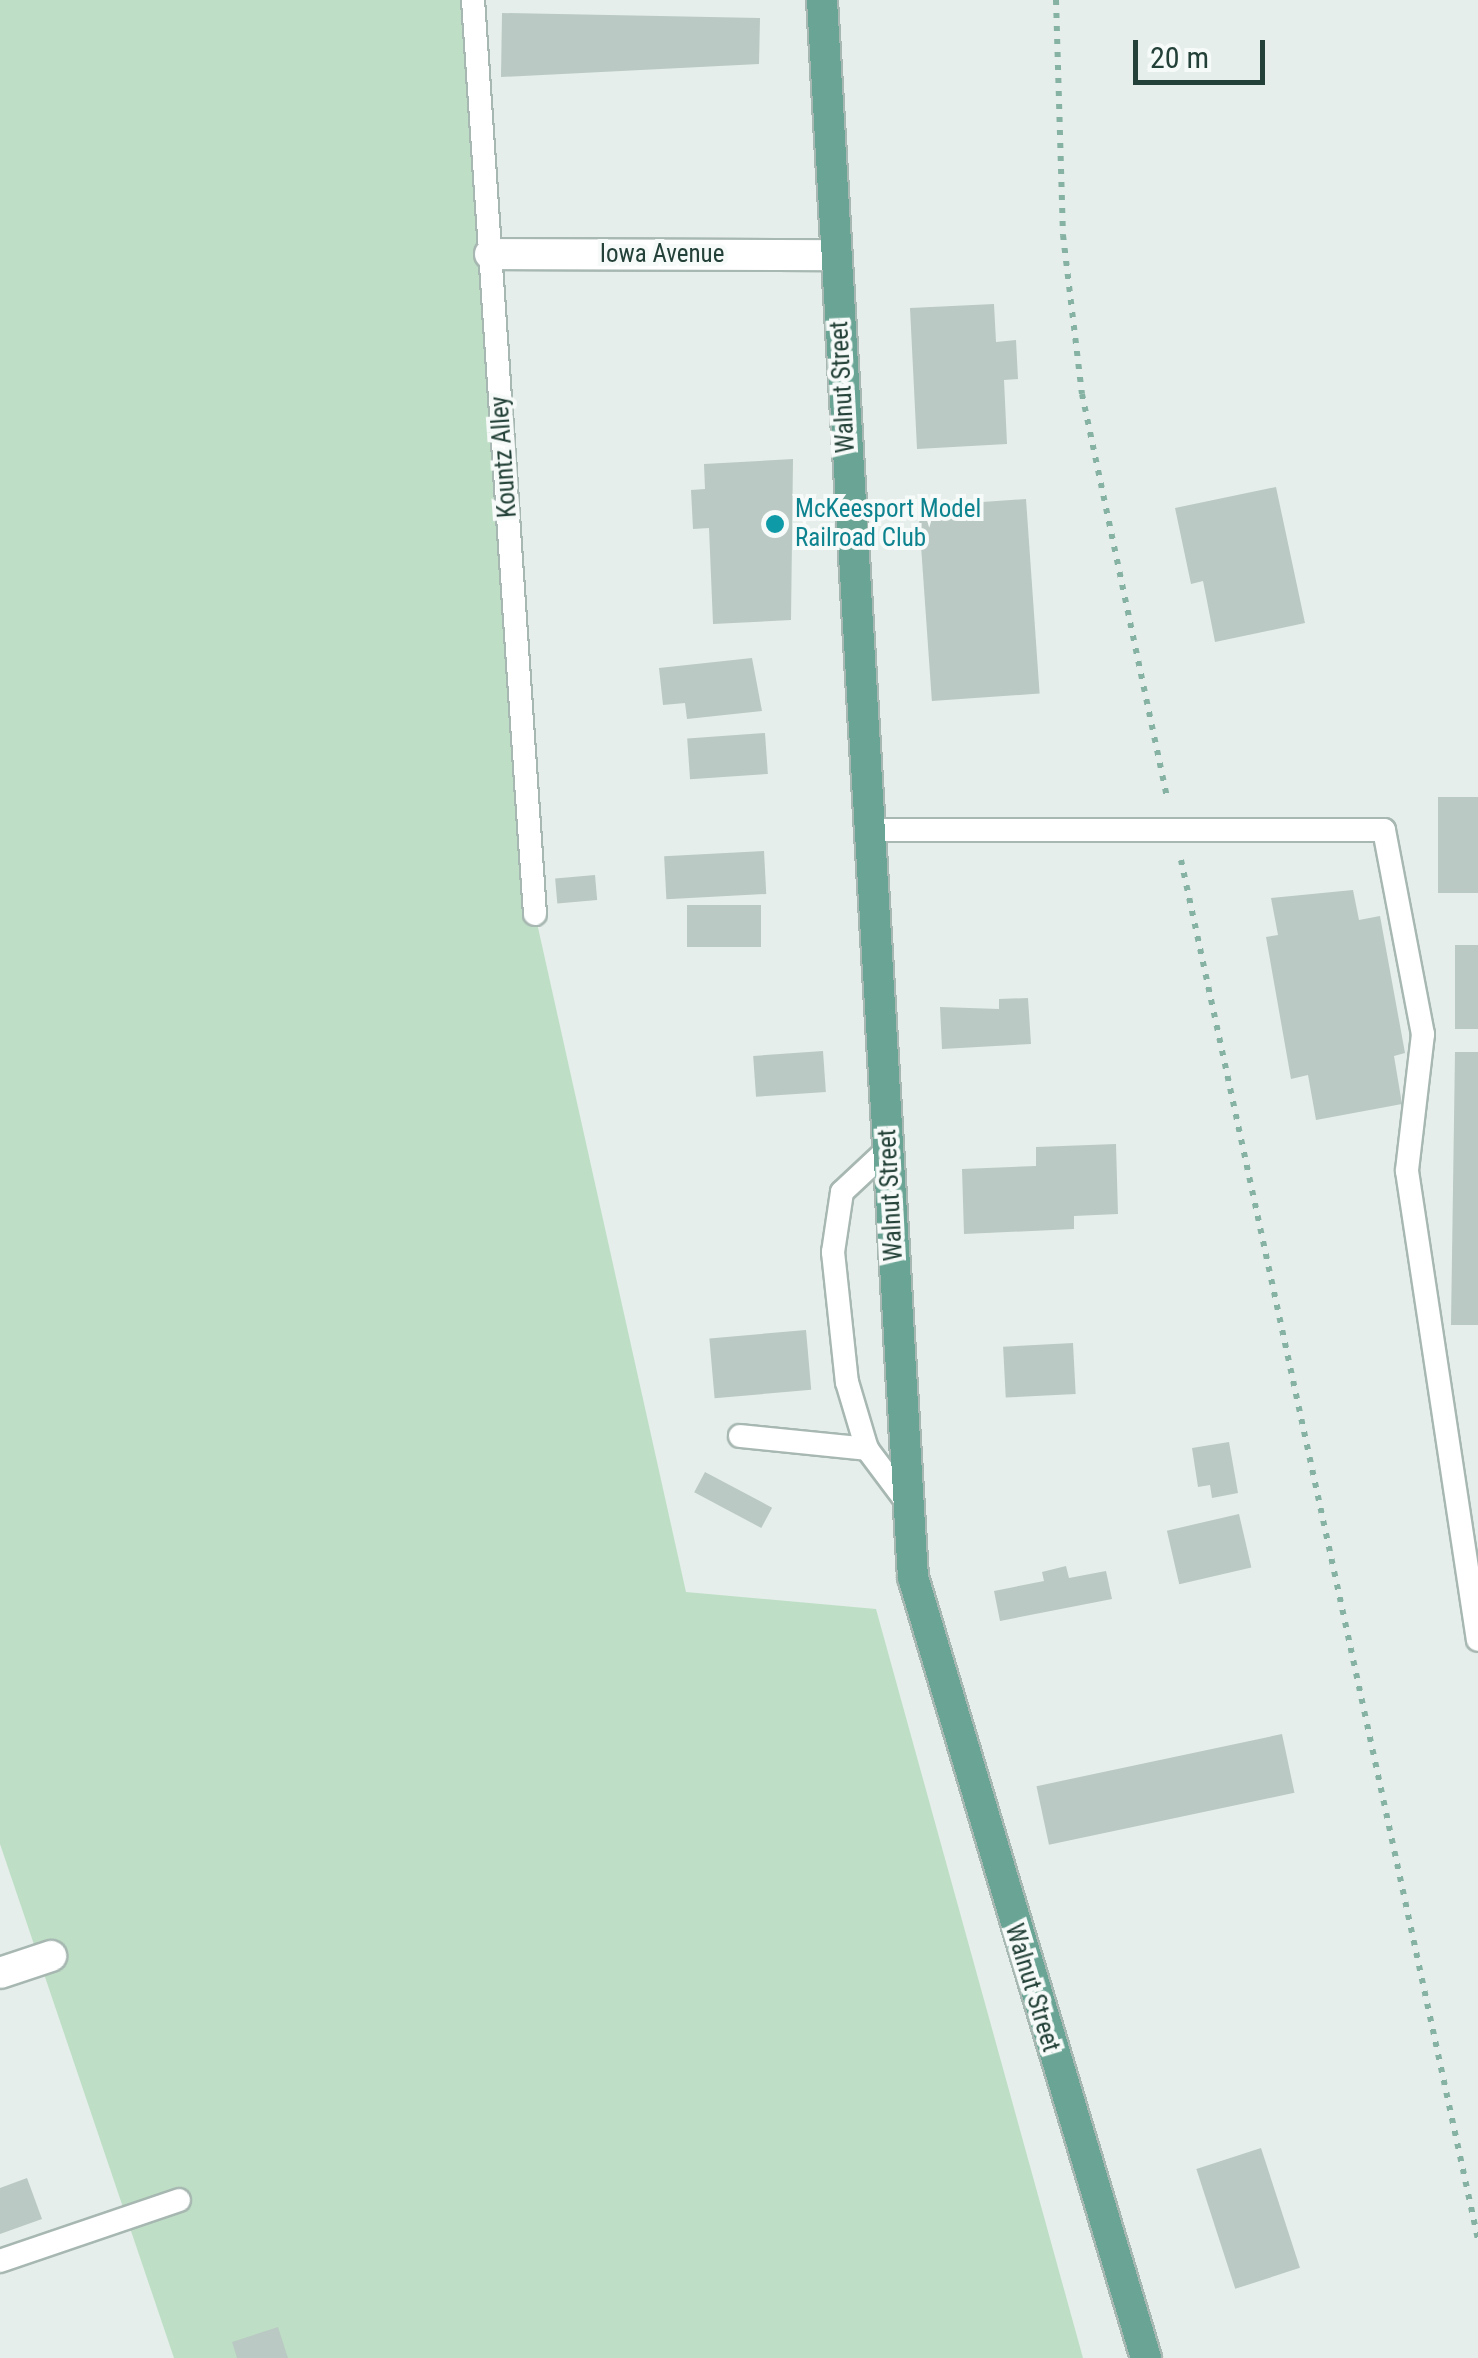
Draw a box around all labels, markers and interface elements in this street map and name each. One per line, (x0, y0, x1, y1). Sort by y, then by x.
scale bar (1138, 20, 1270, 82)
text: 20 m (1150, 40, 1209, 75)
street label: Iowa Avenue (600, 239, 724, 269)
street label: Walnut Street (825, 320, 861, 454)
street label: Kountz Alley (485, 395, 523, 519)
place label: McKeesport Model Railroad Club (795, 495, 981, 554)
marker: McKeesport Model Railroad Club (764, 513, 786, 535)
street label: Walnut Street (873, 1128, 909, 1262)
street label: Walnut Street (998, 1920, 1066, 2056)

